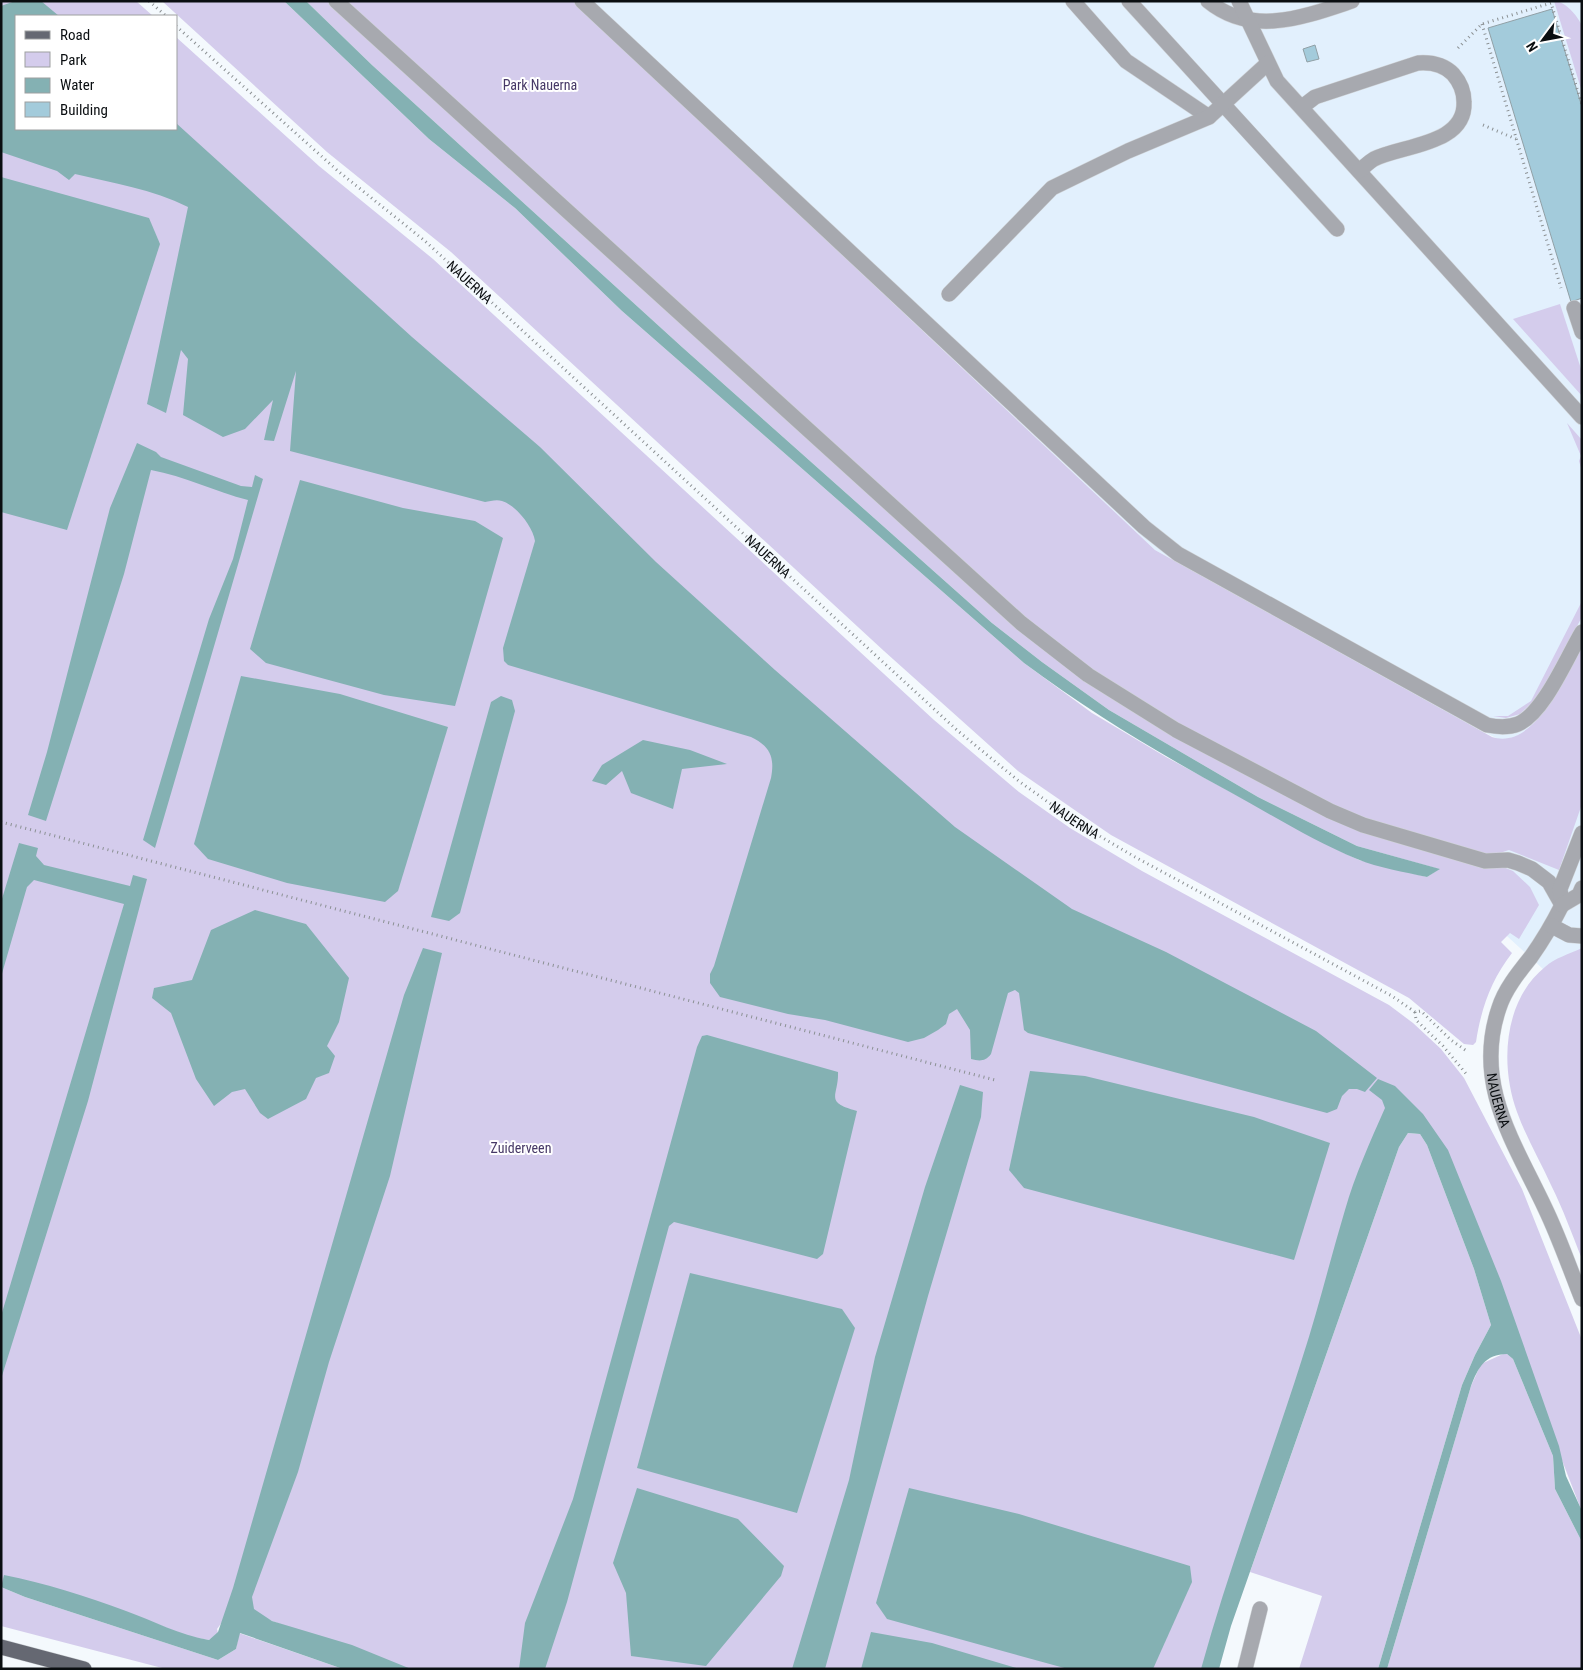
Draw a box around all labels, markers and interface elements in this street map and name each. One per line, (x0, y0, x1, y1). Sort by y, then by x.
legend (15, 15, 178, 130)
north arrow (1518, 15, 1568, 65)
text: Road (60, 26, 90, 44)
text: N (1523, 39, 1541, 55)
text: Park (60, 51, 87, 69)
text: Water (60, 76, 95, 94)
park label: Park Nauerna (503, 77, 577, 93)
text: Building (60, 101, 108, 119)
street label: NAUERNA (444, 257, 496, 307)
street label: NAUERNA (742, 532, 794, 581)
street label: NAUERNA (1047, 798, 1102, 842)
street label: NAUERNA (1484, 1072, 1514, 1130)
park label: Zuiderveen (491, 1140, 551, 1156)

